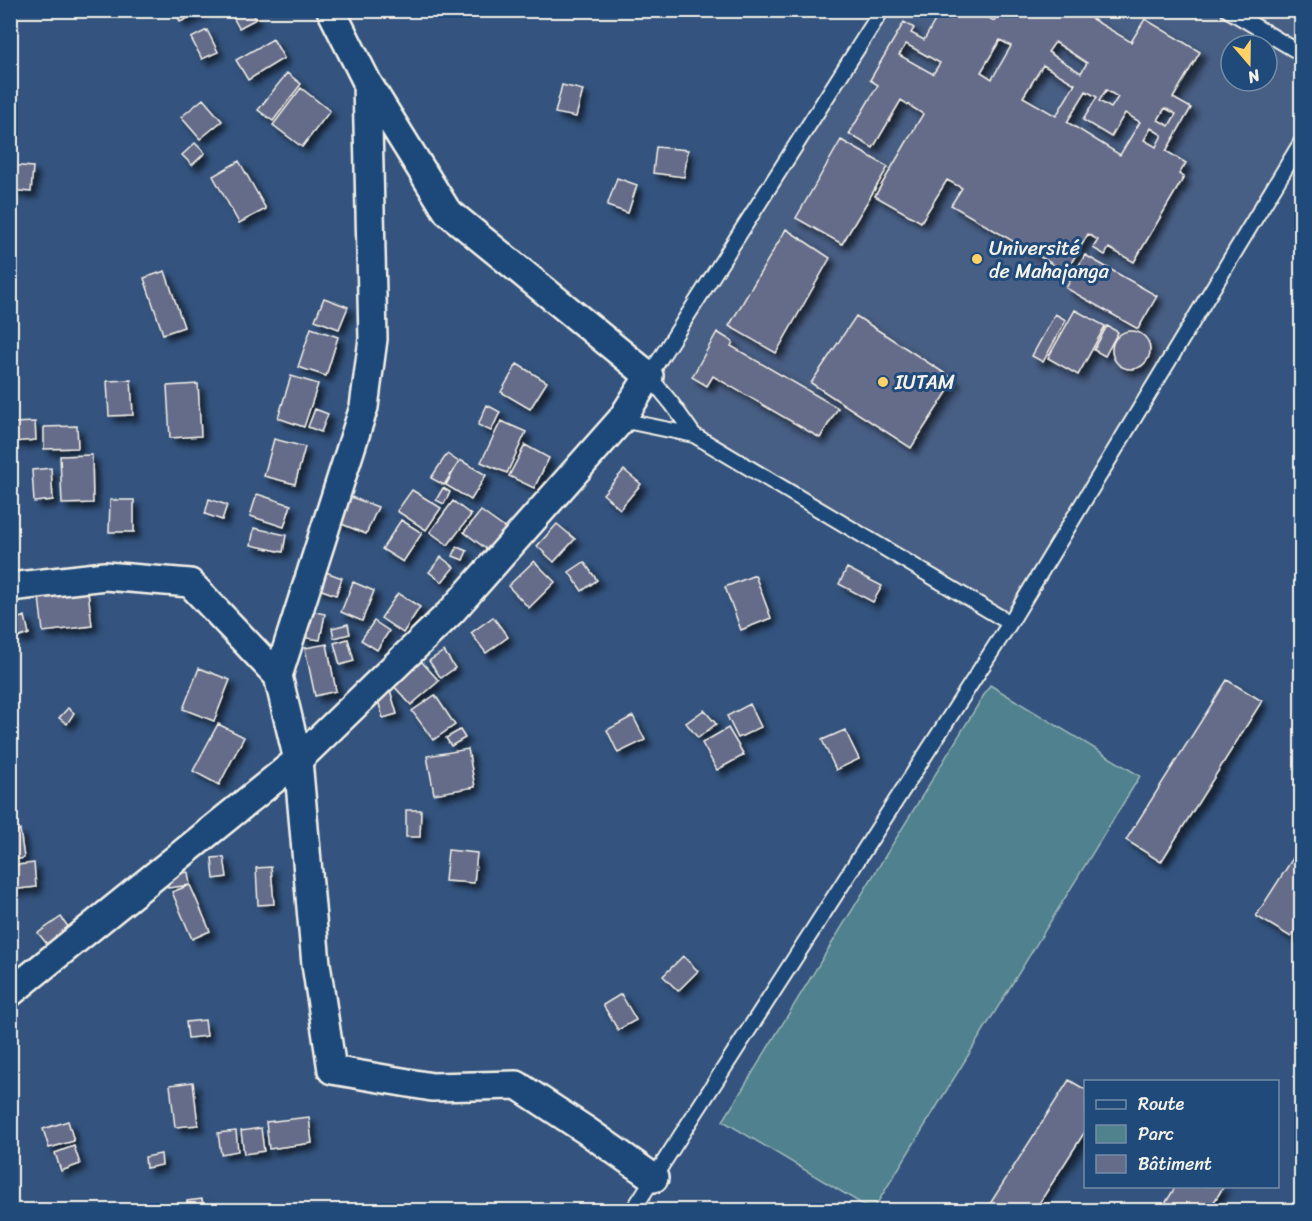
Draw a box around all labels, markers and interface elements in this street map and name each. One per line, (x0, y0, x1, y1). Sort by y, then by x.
north arrow (1219, 33, 1279, 93)
text: N (1243, 61, 1265, 92)
place label: Université de Mahajanga (989, 231, 1110, 289)
marker: Université de Mahajanga (970, 252, 984, 266)
place label: IUTAM (894, 365, 955, 400)
marker: IUTAM (876, 375, 890, 389)
legend (1084, 1080, 1279, 1188)
text: Route (1138, 1088, 1185, 1120)
text: Parc (1138, 1118, 1174, 1150)
text: Bâtiment (1138, 1148, 1212, 1180)

